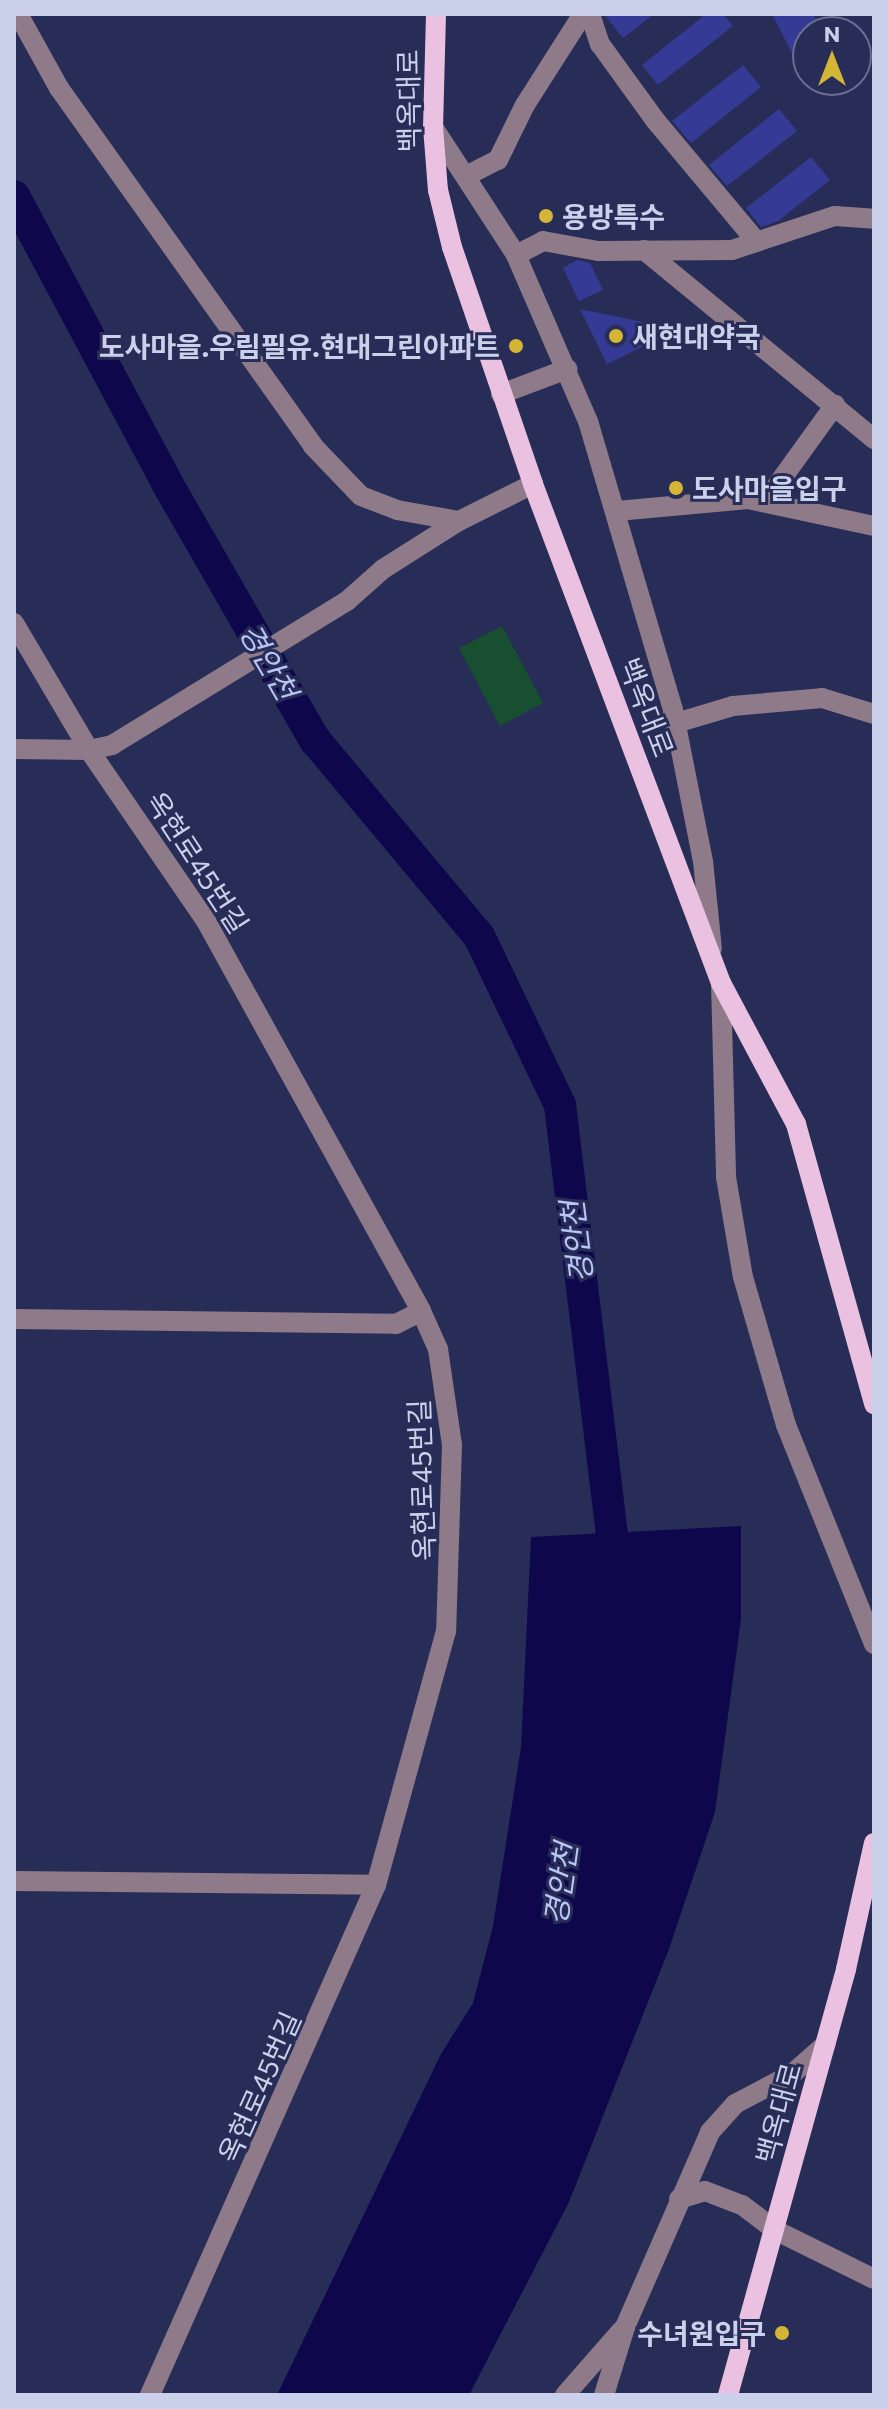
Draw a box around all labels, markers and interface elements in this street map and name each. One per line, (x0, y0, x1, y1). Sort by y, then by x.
north arrow (792, 16, 872, 96)
text: N (824, 20, 840, 47)
street label: 백옥대로 (390, 49, 426, 153)
place label: 용방특수 (562, 199, 665, 233)
marker: 용방특수 (537, 207, 555, 225)
place label: 새현대약국 (632, 319, 761, 353)
marker: 새현대약국 (607, 327, 625, 345)
place label: 도사마을.우림필유.현대그린아파트 (99, 329, 500, 363)
marker: 도사마을.우림필유.현대그린아파트 (507, 337, 525, 355)
place label: 도사마을입구 (692, 471, 847, 505)
marker: 도사마을입구 (667, 479, 685, 497)
water label: 경안천 (233, 616, 305, 706)
street label: 백옥대로 (613, 653, 681, 761)
street label: 옥현로45번길 (140, 785, 256, 939)
water label: 경안천 (553, 1199, 599, 1285)
street label: 옥현로45번길 (401, 1399, 441, 1561)
water label: 경안천 (536, 1840, 584, 1928)
street label: 옥현로45번길 (211, 2006, 307, 2168)
street label: 백옥대로 (748, 2059, 808, 2167)
place label: 수녀원입구 (637, 2316, 766, 2350)
marker: 수녀원입구 (773, 2324, 791, 2342)

